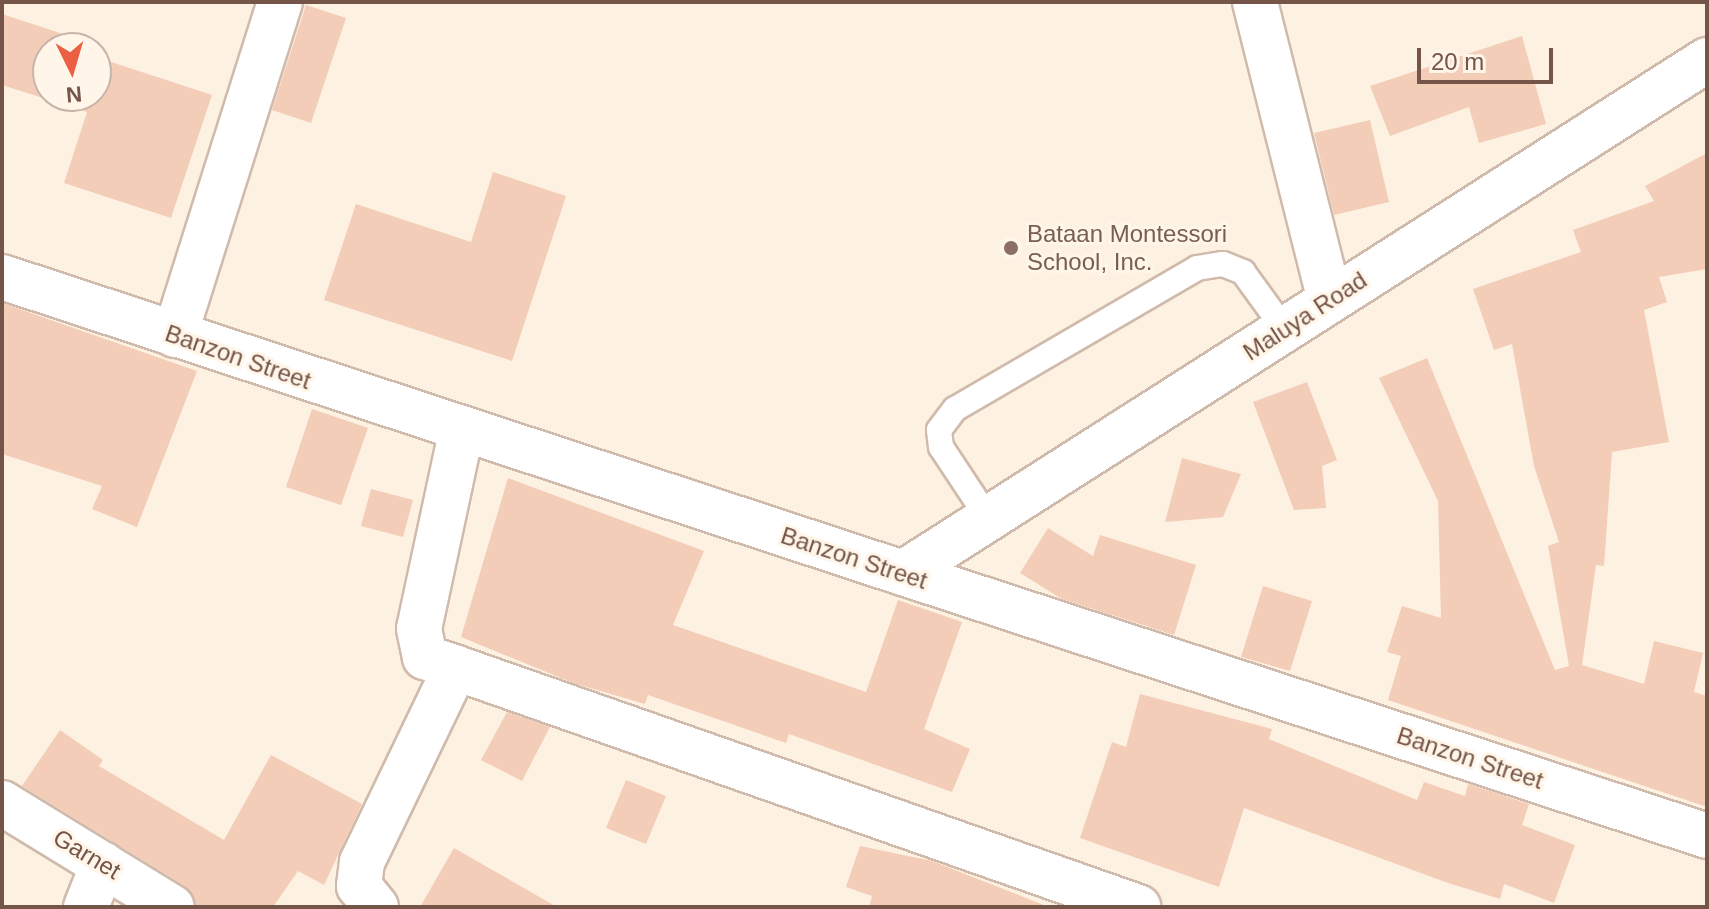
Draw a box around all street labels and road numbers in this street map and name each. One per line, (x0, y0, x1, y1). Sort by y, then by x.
street label: Maluya Road (1238, 265, 1372, 367)
street label: Banzon Street (161, 319, 315, 395)
street label: Banzon Street (777, 521, 931, 595)
street label: Banzon Street (1393, 721, 1547, 795)
street label: Garnet (48, 823, 126, 885)

